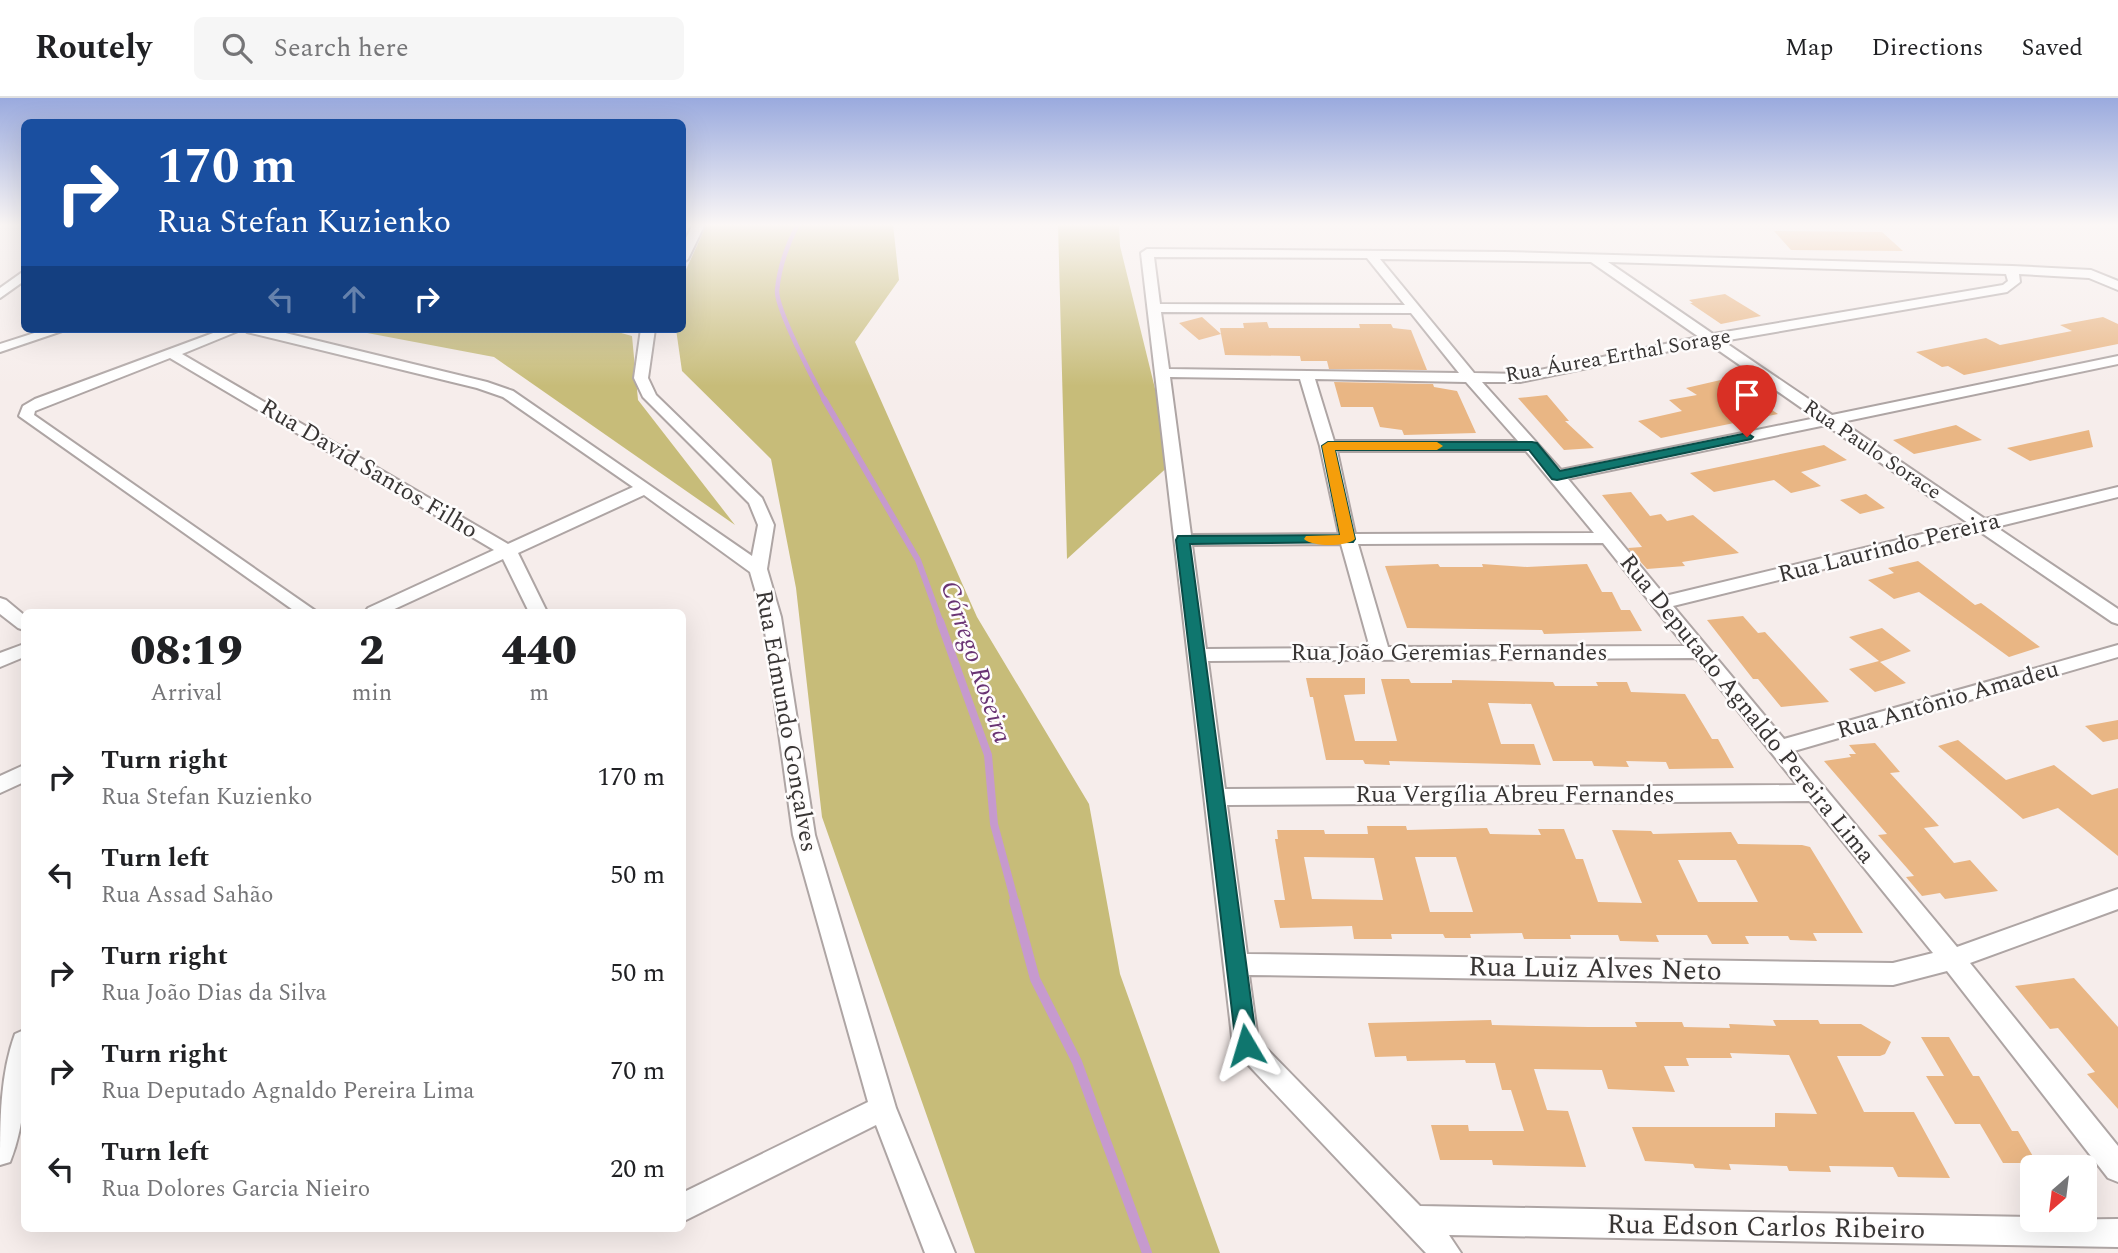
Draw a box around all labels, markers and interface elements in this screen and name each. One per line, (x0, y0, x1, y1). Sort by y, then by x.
search box (194, 17, 684, 80)
text: Routely (35, 23, 152, 73)
text: Search here (274, 28, 409, 68)
icon: search (218, 29, 256, 67)
text: Map (1785, 30, 1833, 66)
text: Directions (1871, 30, 1983, 66)
text: Saved (2021, 30, 2083, 66)
text: 170 m (157, 130, 296, 205)
icon: right (42, 147, 133, 238)
text: Rua Stefan Kuzienko (157, 198, 451, 247)
icon: left (262, 280, 300, 318)
icon: ahead (335, 280, 373, 318)
icon: right (408, 280, 446, 318)
street label: Rua Áurea Erthal Sorage (1503, 320, 1733, 392)
pin (1717, 365, 1777, 437)
icon: arrive (1728, 376, 1766, 414)
street label: Rua David Santos Filho (253, 390, 485, 548)
street label: Rua Paulo Sorace (1796, 392, 1948, 508)
street label: Rua Laurindo Pereira (1774, 503, 2004, 593)
street label: Rua Deputado Agnaldo Pereira Lima (1610, 546, 1884, 872)
water label: Córrego Roseira (930, 575, 1022, 749)
street label: Rua Edmundo Gonçalves (745, 587, 827, 855)
text: 08:19 (130, 620, 243, 683)
text: 2 (359, 620, 385, 683)
text: 440 (501, 620, 577, 683)
street label: Rua João Geremias Fernandes (1290, 635, 1608, 671)
street label: Rua Antônio Amadeu (1833, 651, 2063, 749)
text: Arrival (151, 676, 222, 711)
text: min (352, 676, 392, 711)
text: m (529, 676, 549, 711)
text: Turn right (101, 740, 228, 780)
text: 170 m (597, 757, 665, 797)
icon: right (42, 758, 80, 796)
street label: Rua Vergília Abreu Fernandes (1355, 777, 1675, 813)
text: Rua Stefan Kuzienko (101, 780, 312, 815)
text: Turn left (101, 838, 209, 878)
text: 50 m (610, 855, 665, 895)
icon: left (42, 856, 80, 894)
text: Rua Assad Sahão (101, 878, 273, 913)
text: Turn right (101, 936, 228, 976)
street label: Rua Luiz Alves Neto (1468, 945, 1722, 993)
text: 50 m (610, 953, 665, 993)
icon: right (42, 954, 80, 992)
text: Rua João Dias da Silva (101, 976, 327, 1011)
position arrow (1209, 1008, 1283, 1082)
text: Turn right (101, 1034, 228, 1074)
text: 70 m (610, 1051, 665, 1091)
icon: right (42, 1052, 80, 1090)
text: Rua Deputado Agnaldo Pereira Lima (101, 1074, 475, 1109)
text: Turn left (101, 1132, 209, 1172)
text: 20 m (610, 1149, 665, 1189)
icon: left (42, 1150, 80, 1188)
north arrow (2020, 1155, 2096, 1232)
map controls (2020, 1155, 2097, 1232)
text: Rua Dolores Garcia Nieiro (101, 1172, 370, 1207)
street label: Rua Edson Carlos Ribeiro (1606, 1203, 1926, 1251)

